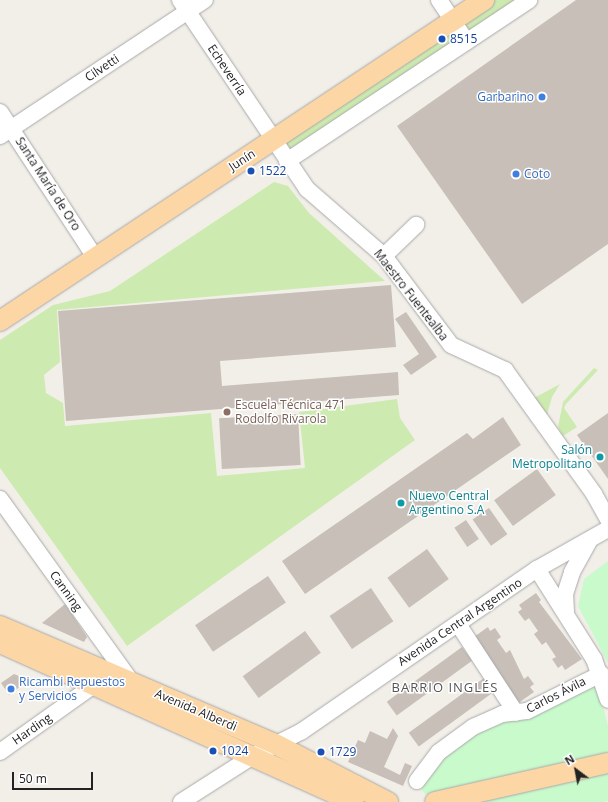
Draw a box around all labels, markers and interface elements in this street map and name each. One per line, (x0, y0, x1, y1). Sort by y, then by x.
place label: 8515 (450, 32, 477, 46)
marker: 8515 (437, 34, 447, 44)
street label: Echeverría (205, 42, 249, 98)
street label: Cilvetti (82, 51, 122, 85)
place label: Garbarino (477, 90, 534, 104)
marker: Garbarino (537, 92, 547, 102)
street label: Santa María de Oro (12, 135, 84, 233)
street label: Junín (226, 146, 258, 174)
place label: 1522 (259, 164, 286, 178)
marker: 1522 (246, 166, 256, 176)
place label: Coto (524, 167, 550, 181)
marker: Coto (511, 169, 521, 179)
street label: Maestro Fuentealba (371, 247, 451, 343)
place label: Escuela Técnica 471 Rodolfo Rivarola (235, 398, 346, 426)
marker: Escuela Técnica 471 Rodolfo Rivarola (222, 407, 232, 417)
place label: Salón Metropolitano (512, 443, 592, 471)
marker: Salón Metropolitano (595, 452, 605, 462)
place label: Nuevo Central Argentino S.A (409, 489, 489, 517)
marker: Nuevo Central Argentino S.A (396, 498, 406, 508)
street label: Canning (47, 568, 85, 614)
street label: Avenida Central Argentino (395, 575, 525, 669)
street label: Carlos Ávila (524, 674, 588, 716)
place label: Ricambi Repuestos y Servicios (19, 675, 125, 703)
district label: BARRIO INGLÉS (392, 679, 498, 695)
marker: Ricambi Repuestos y Servicios (6, 684, 16, 694)
street label: Avenida Alberdi (153, 686, 239, 734)
street label: Harding (10, 710, 54, 748)
place label: 1024 (221, 744, 248, 758)
place label: 1729 (329, 745, 356, 759)
marker: 1024 (208, 746, 218, 756)
marker: 1729 (316, 747, 326, 757)
north arrow (556, 750, 596, 790)
text: N (562, 751, 577, 768)
scale bar (14, 764, 95, 790)
text: 50 m (19, 770, 47, 787)

